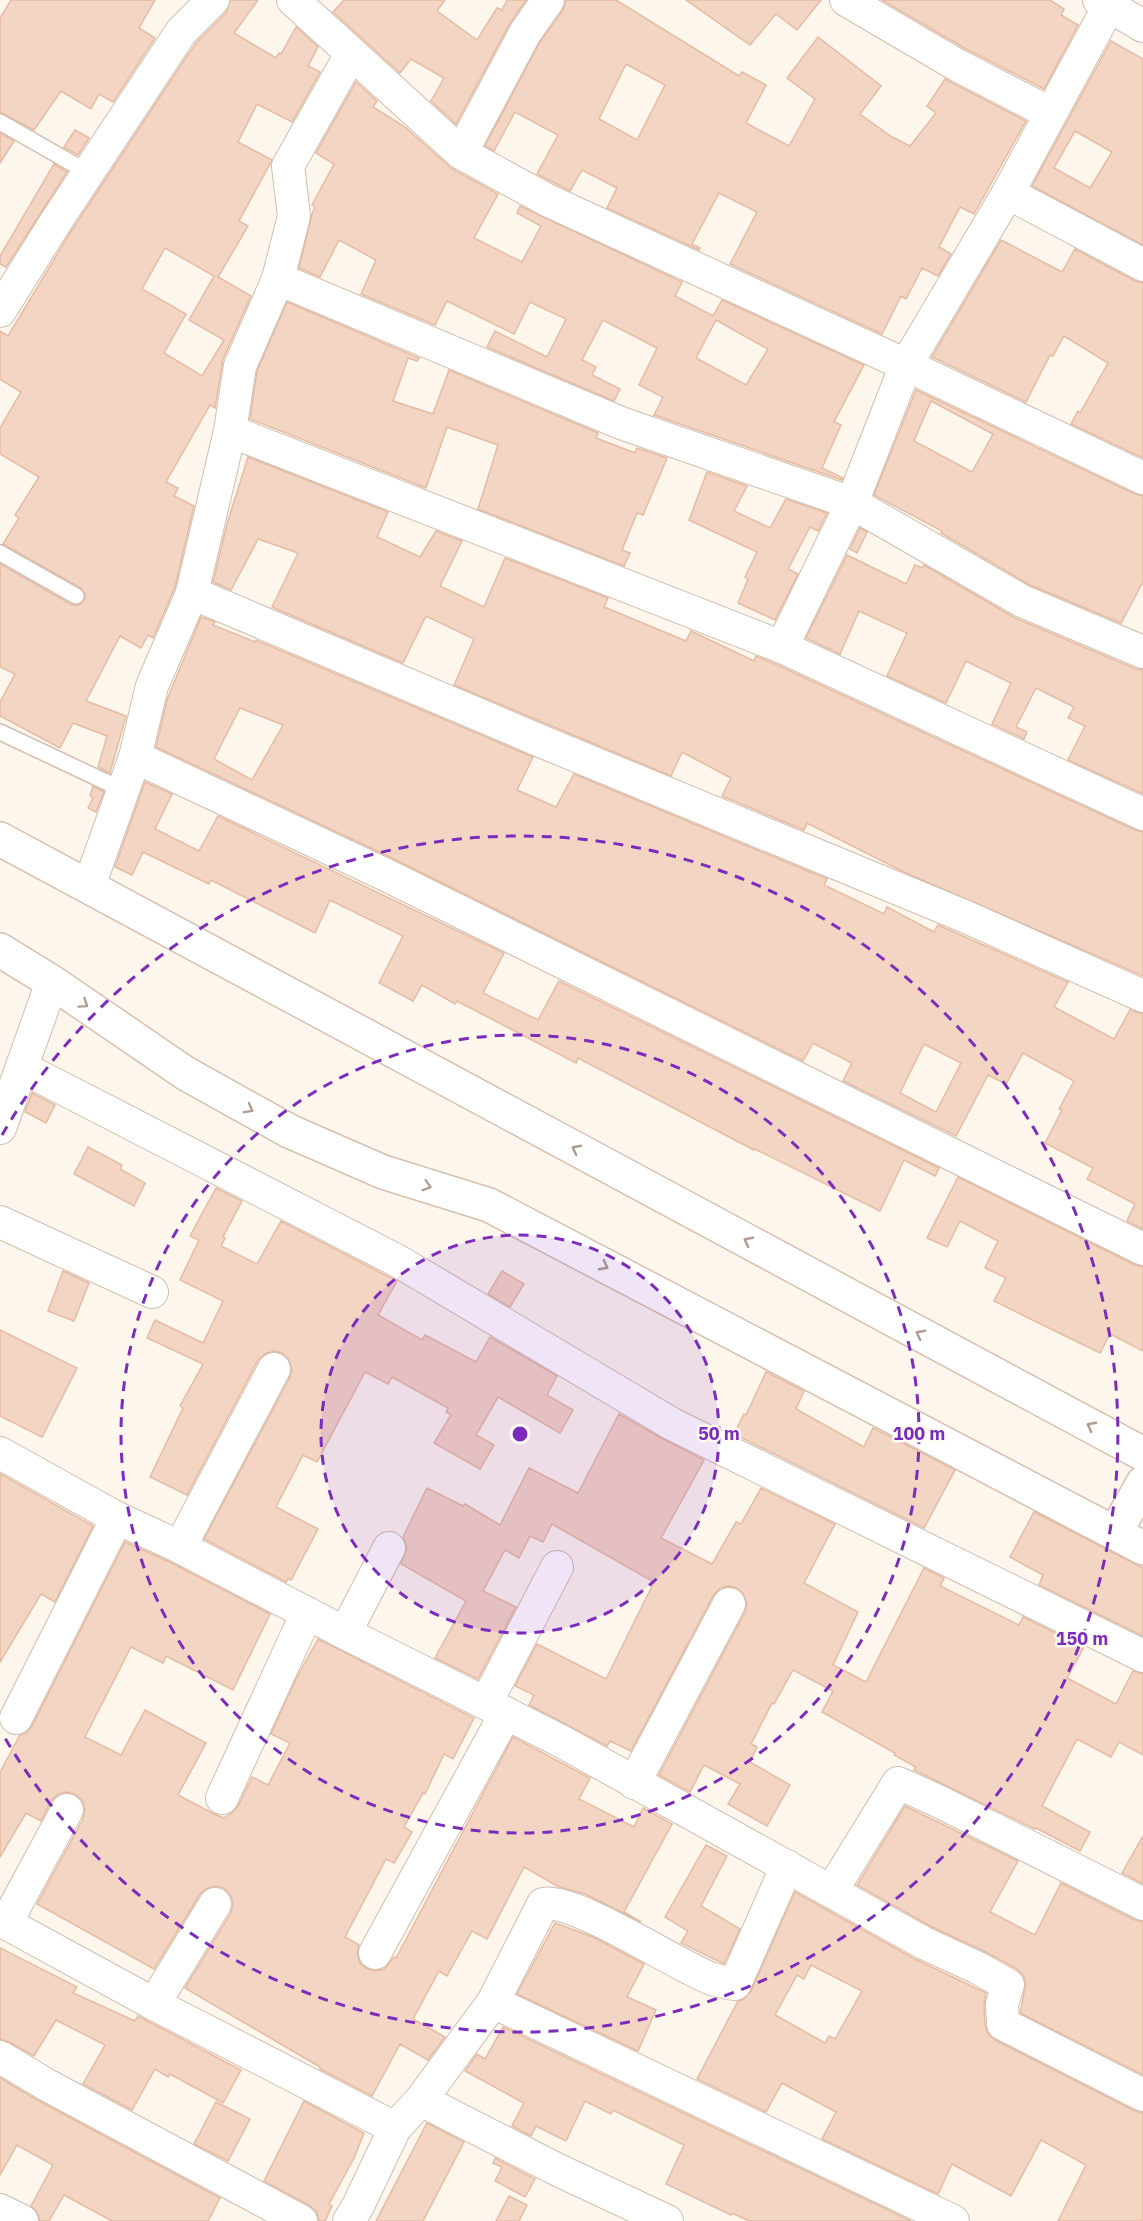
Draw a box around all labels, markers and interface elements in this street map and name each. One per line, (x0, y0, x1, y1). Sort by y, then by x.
one-way arrow (78, 997, 89, 1008)
one-way arrow (242, 1102, 253, 1113)
one-way arrow (572, 1145, 583, 1156)
one-way arrow (421, 1179, 432, 1191)
one-way arrow (744, 1237, 754, 1248)
one-way arrow (598, 1258, 609, 1270)
one-way arrow (916, 1330, 926, 1341)
text: 50 m (698, 1422, 740, 1445)
text: 100 m (893, 1422, 945, 1445)
one-way arrow (1087, 1422, 1098, 1433)
centre of rings (510, 1424, 530, 1444)
text: 150 m (1056, 1627, 1108, 1650)

